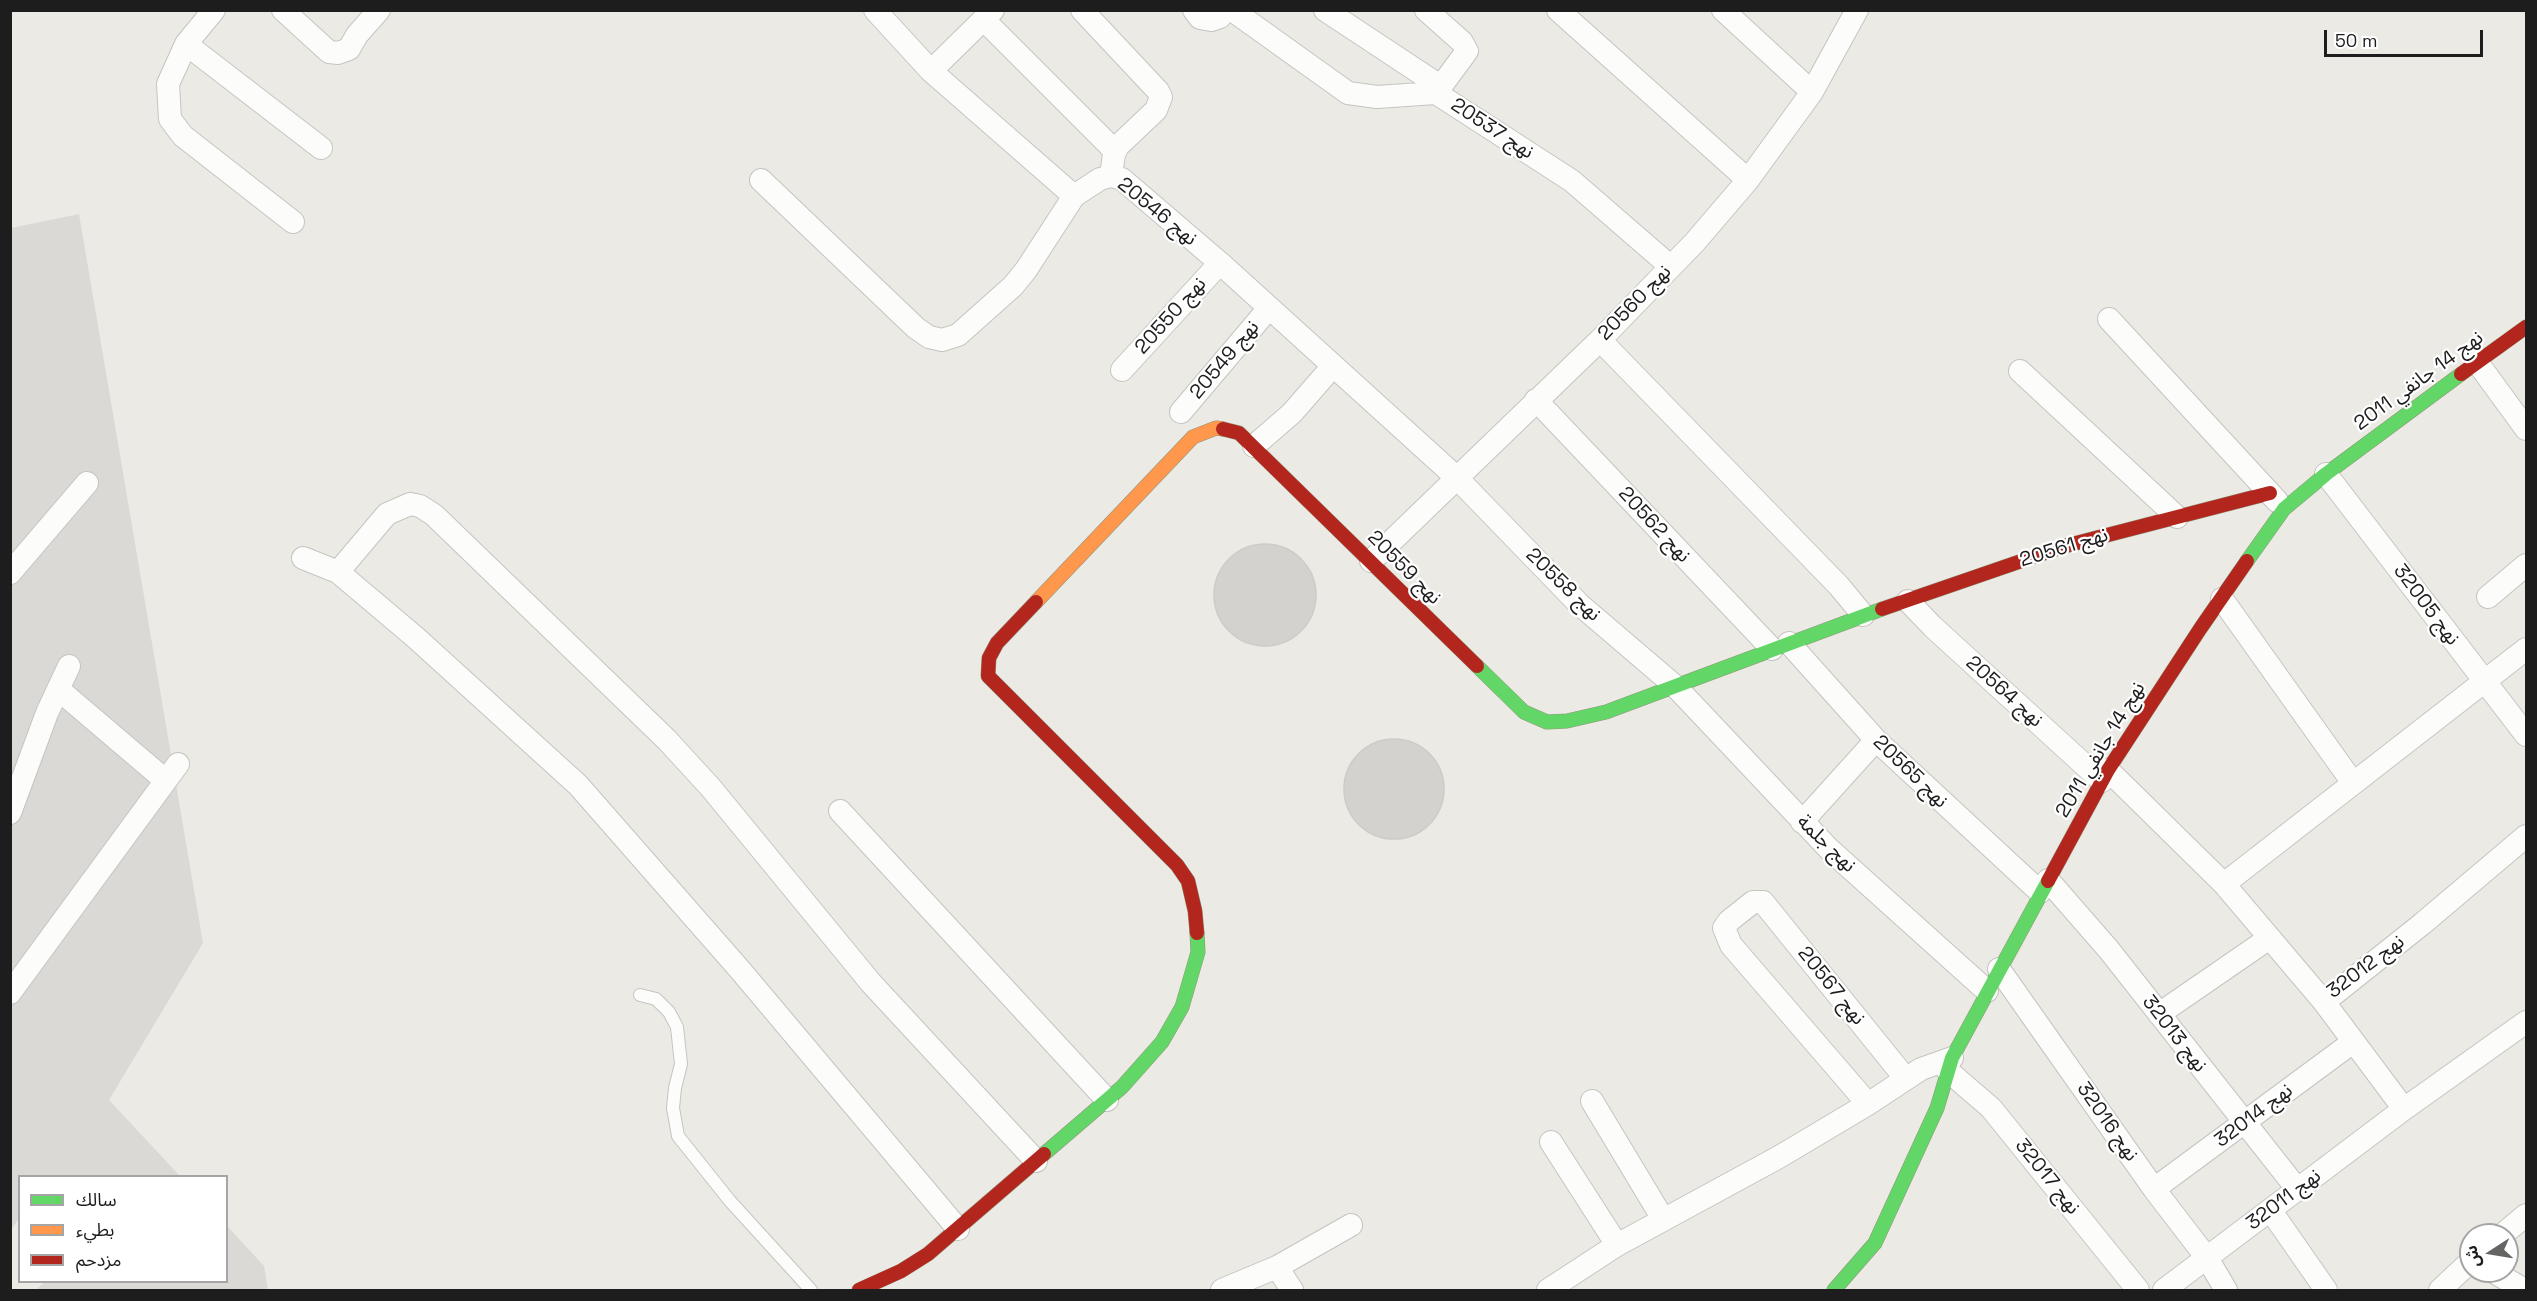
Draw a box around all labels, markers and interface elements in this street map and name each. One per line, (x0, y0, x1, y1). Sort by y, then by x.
scale bar (2327, 18, 2486, 56)
text: 50 m (2335, 29, 2377, 52)
street label: نهج 20537 (1446, 93, 1538, 165)
street label: نهج 20546 (1112, 173, 1202, 251)
street label: نهج 20560 (1593, 260, 1677, 346)
street label: نهج 20550 (1130, 273, 1212, 359)
street label: نهج 20549 (1185, 316, 1265, 404)
street label: نهج 14 جانفي 2011 (2350, 326, 2488, 436)
street label: نهج 20562 (1613, 482, 1695, 568)
street label: نهج 20561 (2017, 523, 2111, 573)
street label: نهج 20559 (1362, 526, 1446, 610)
street label: نهج 20558 (1521, 543, 1605, 627)
street label: نهج 32005 (2388, 560, 2464, 650)
street label: نهج 20564 (1961, 651, 2047, 733)
street label: نهج 14 جانفي 2011 (2051, 678, 2151, 822)
street label: نهج 20565 (1868, 730, 1952, 814)
street label: نهج جلمة (1792, 810, 1860, 878)
street label: نهج 32012 (2322, 930, 2410, 1004)
street label: نهج 20567 (1792, 942, 1870, 1030)
street label: نهج 32013 (2137, 991, 2211, 1077)
street label: نهج 32016 (2071, 1078, 2143, 1166)
street label: نهج 32014 (2210, 1079, 2298, 1153)
street label: نهج 32017 (2009, 1134, 2085, 1220)
street label: نهج 32011 (2242, 1164, 2326, 1236)
legend (18, 1175, 228, 1283)
text: سالك (76, 1188, 117, 1211)
text: بطيء (76, 1218, 114, 1241)
north arrow (2459, 1223, 2519, 1283)
text: ش (2460, 1244, 2485, 1269)
text: مزدحم (76, 1248, 121, 1271)

